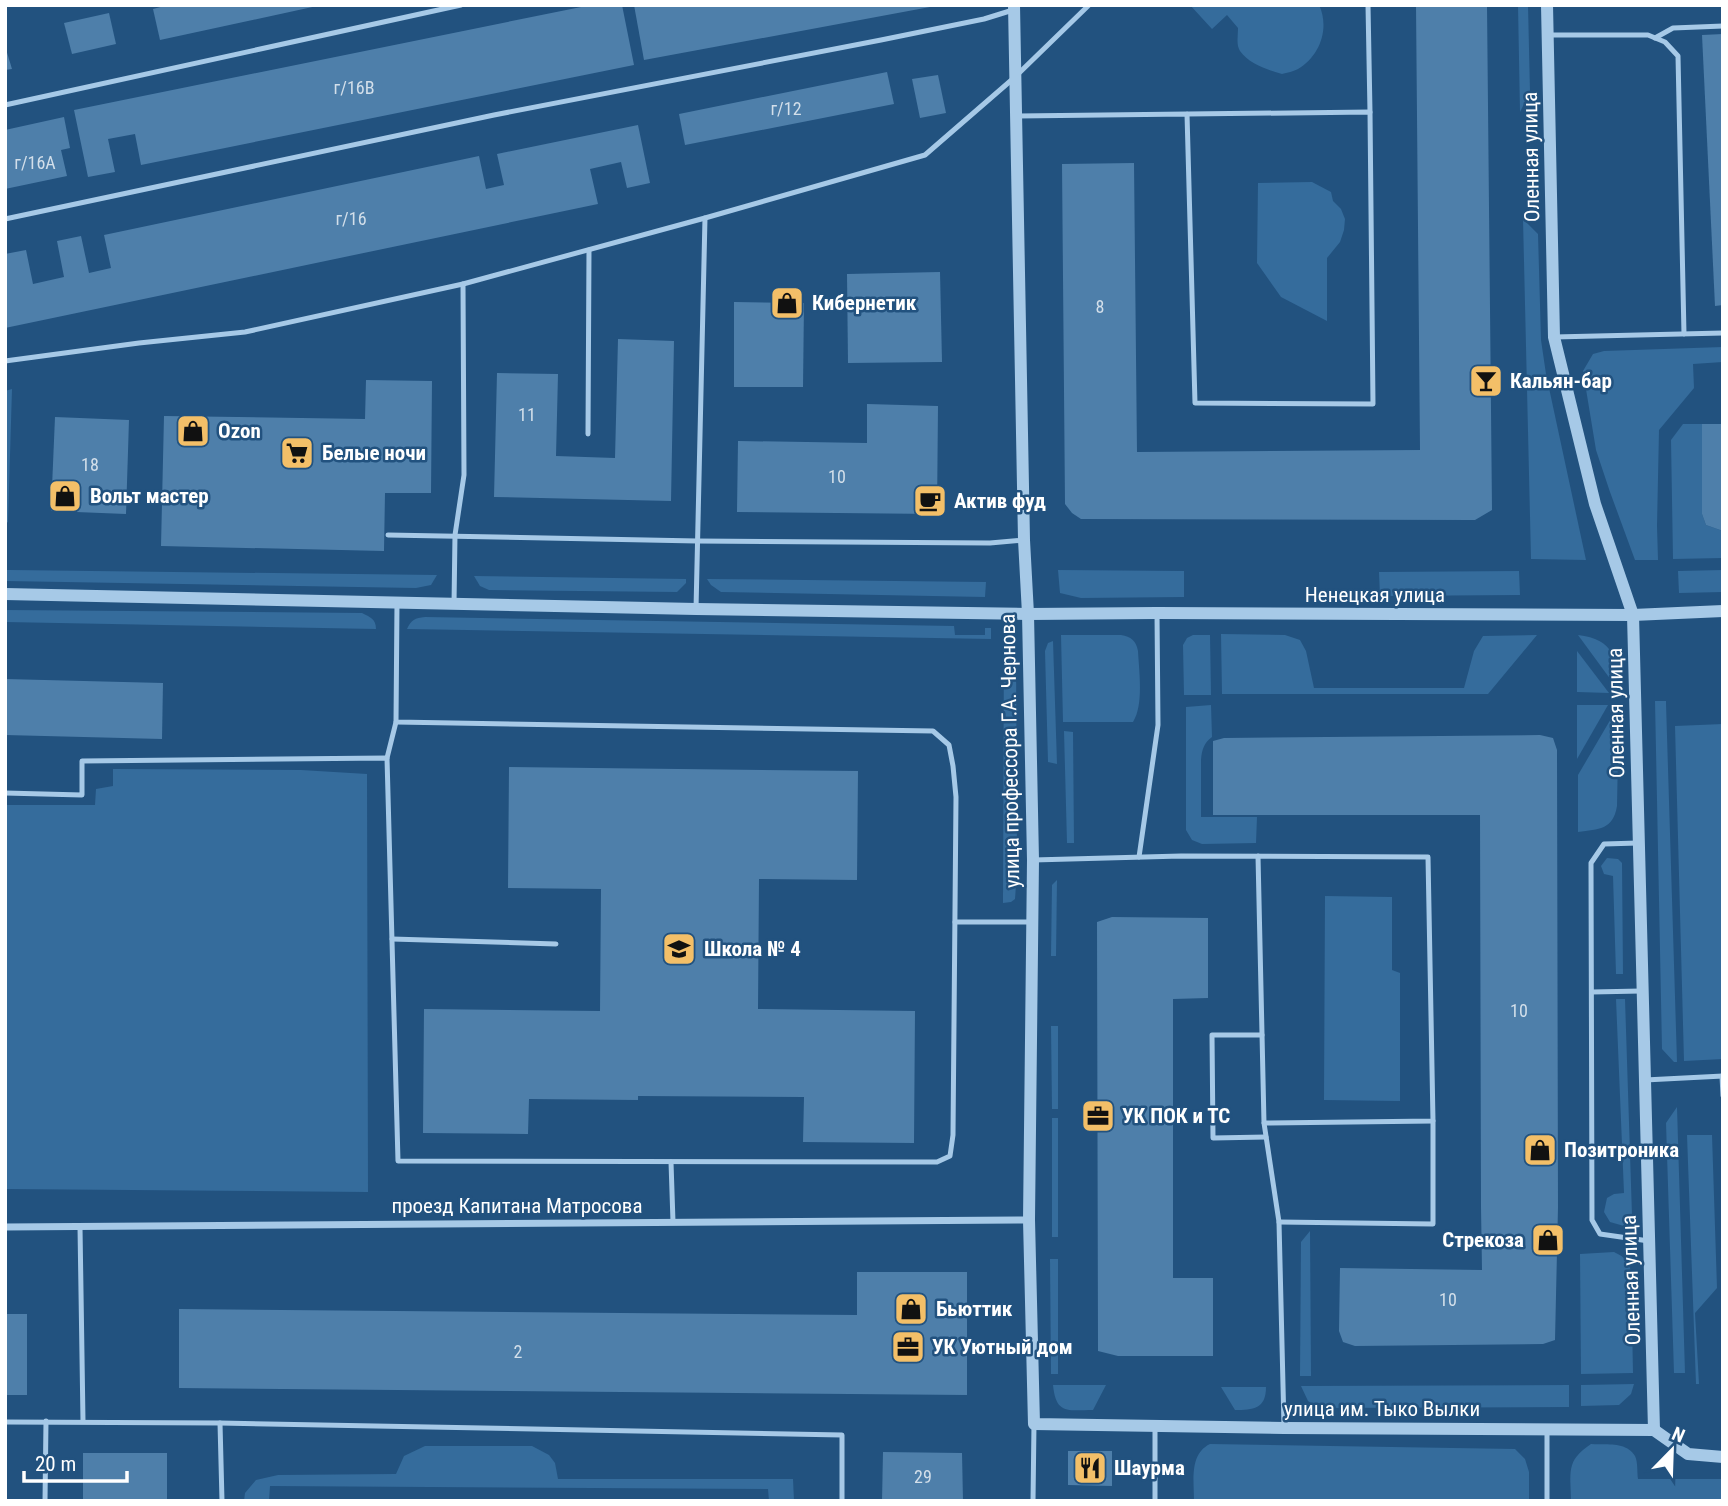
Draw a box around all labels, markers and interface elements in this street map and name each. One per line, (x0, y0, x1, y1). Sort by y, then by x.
house number: г/16В (334, 77, 374, 98)
street label: Оленная улица (1518, 92, 1544, 222)
house number: г/12 (770, 98, 802, 119)
house number: г/16А (14, 152, 56, 173)
house number: г/16 (335, 208, 367, 229)
shop icon: Кибернетик (768, 284, 806, 322)
place label: Кибернетик (812, 291, 917, 315)
house number: 8 (1096, 296, 1104, 317)
bar icon: Кальян-бар (1467, 362, 1505, 400)
place label: Кальян-бар (1510, 369, 1612, 393)
house number: 11 (518, 404, 536, 425)
shop icon: Ozon (174, 412, 212, 450)
place label: Ozon (218, 419, 261, 443)
supermarket icon: Белые ночи (278, 434, 316, 472)
place label: Белые ночи (322, 441, 426, 465)
house number: 18 (81, 454, 99, 475)
house number: 10 (828, 466, 846, 487)
shop icon: Вольт мастер (46, 477, 84, 515)
cafe icon: Актив фуд (911, 482, 949, 520)
place label: Вольт мастер (90, 484, 209, 508)
place label: Актив фуд (954, 489, 1046, 513)
street label: Ненецкая улица (1305, 583, 1445, 607)
street label: улица профессора Г.А. Чернова (996, 614, 1024, 888)
street label: Оленная улица (1603, 648, 1629, 778)
school or university icon: Школа № 4 (660, 930, 698, 968)
place label: Школа № 4 (704, 937, 801, 961)
house number: 10 (1510, 1000, 1528, 1021)
office icon: УК ПОК и ТС (1079, 1097, 1117, 1135)
place label: УК ПОК и ТС (1122, 1104, 1230, 1128)
shop icon: Позитроника (1521, 1131, 1559, 1169)
place label: Позитроника (1564, 1138, 1679, 1162)
street label: проезд Капитана Матросова (392, 1194, 642, 1218)
street label: Оленная улица (1617, 1214, 1645, 1346)
shop icon: Стрекоза (1529, 1221, 1567, 1259)
place label: Стрекоза (1442, 1228, 1524, 1252)
house number: 10 (1439, 1289, 1457, 1310)
shop icon: Бьюттик (892, 1290, 930, 1328)
place label: Бьюттик (936, 1297, 1013, 1321)
office icon: УК Уютный дом (889, 1328, 927, 1366)
place label: УК Уютный дом (932, 1335, 1073, 1359)
house number: 2 (514, 1341, 523, 1362)
street label: улица им. Тыко Вылки (1284, 1397, 1480, 1421)
north arrow (1637, 1415, 1707, 1485)
text: N (1669, 1422, 1688, 1448)
scale bar (24, 1440, 128, 1484)
restaurant icon: Шаурма (1071, 1449, 1109, 1487)
text: 20 m (35, 1452, 76, 1476)
place label: Шаурма (1114, 1456, 1185, 1480)
house number: 29 (914, 1466, 932, 1487)

